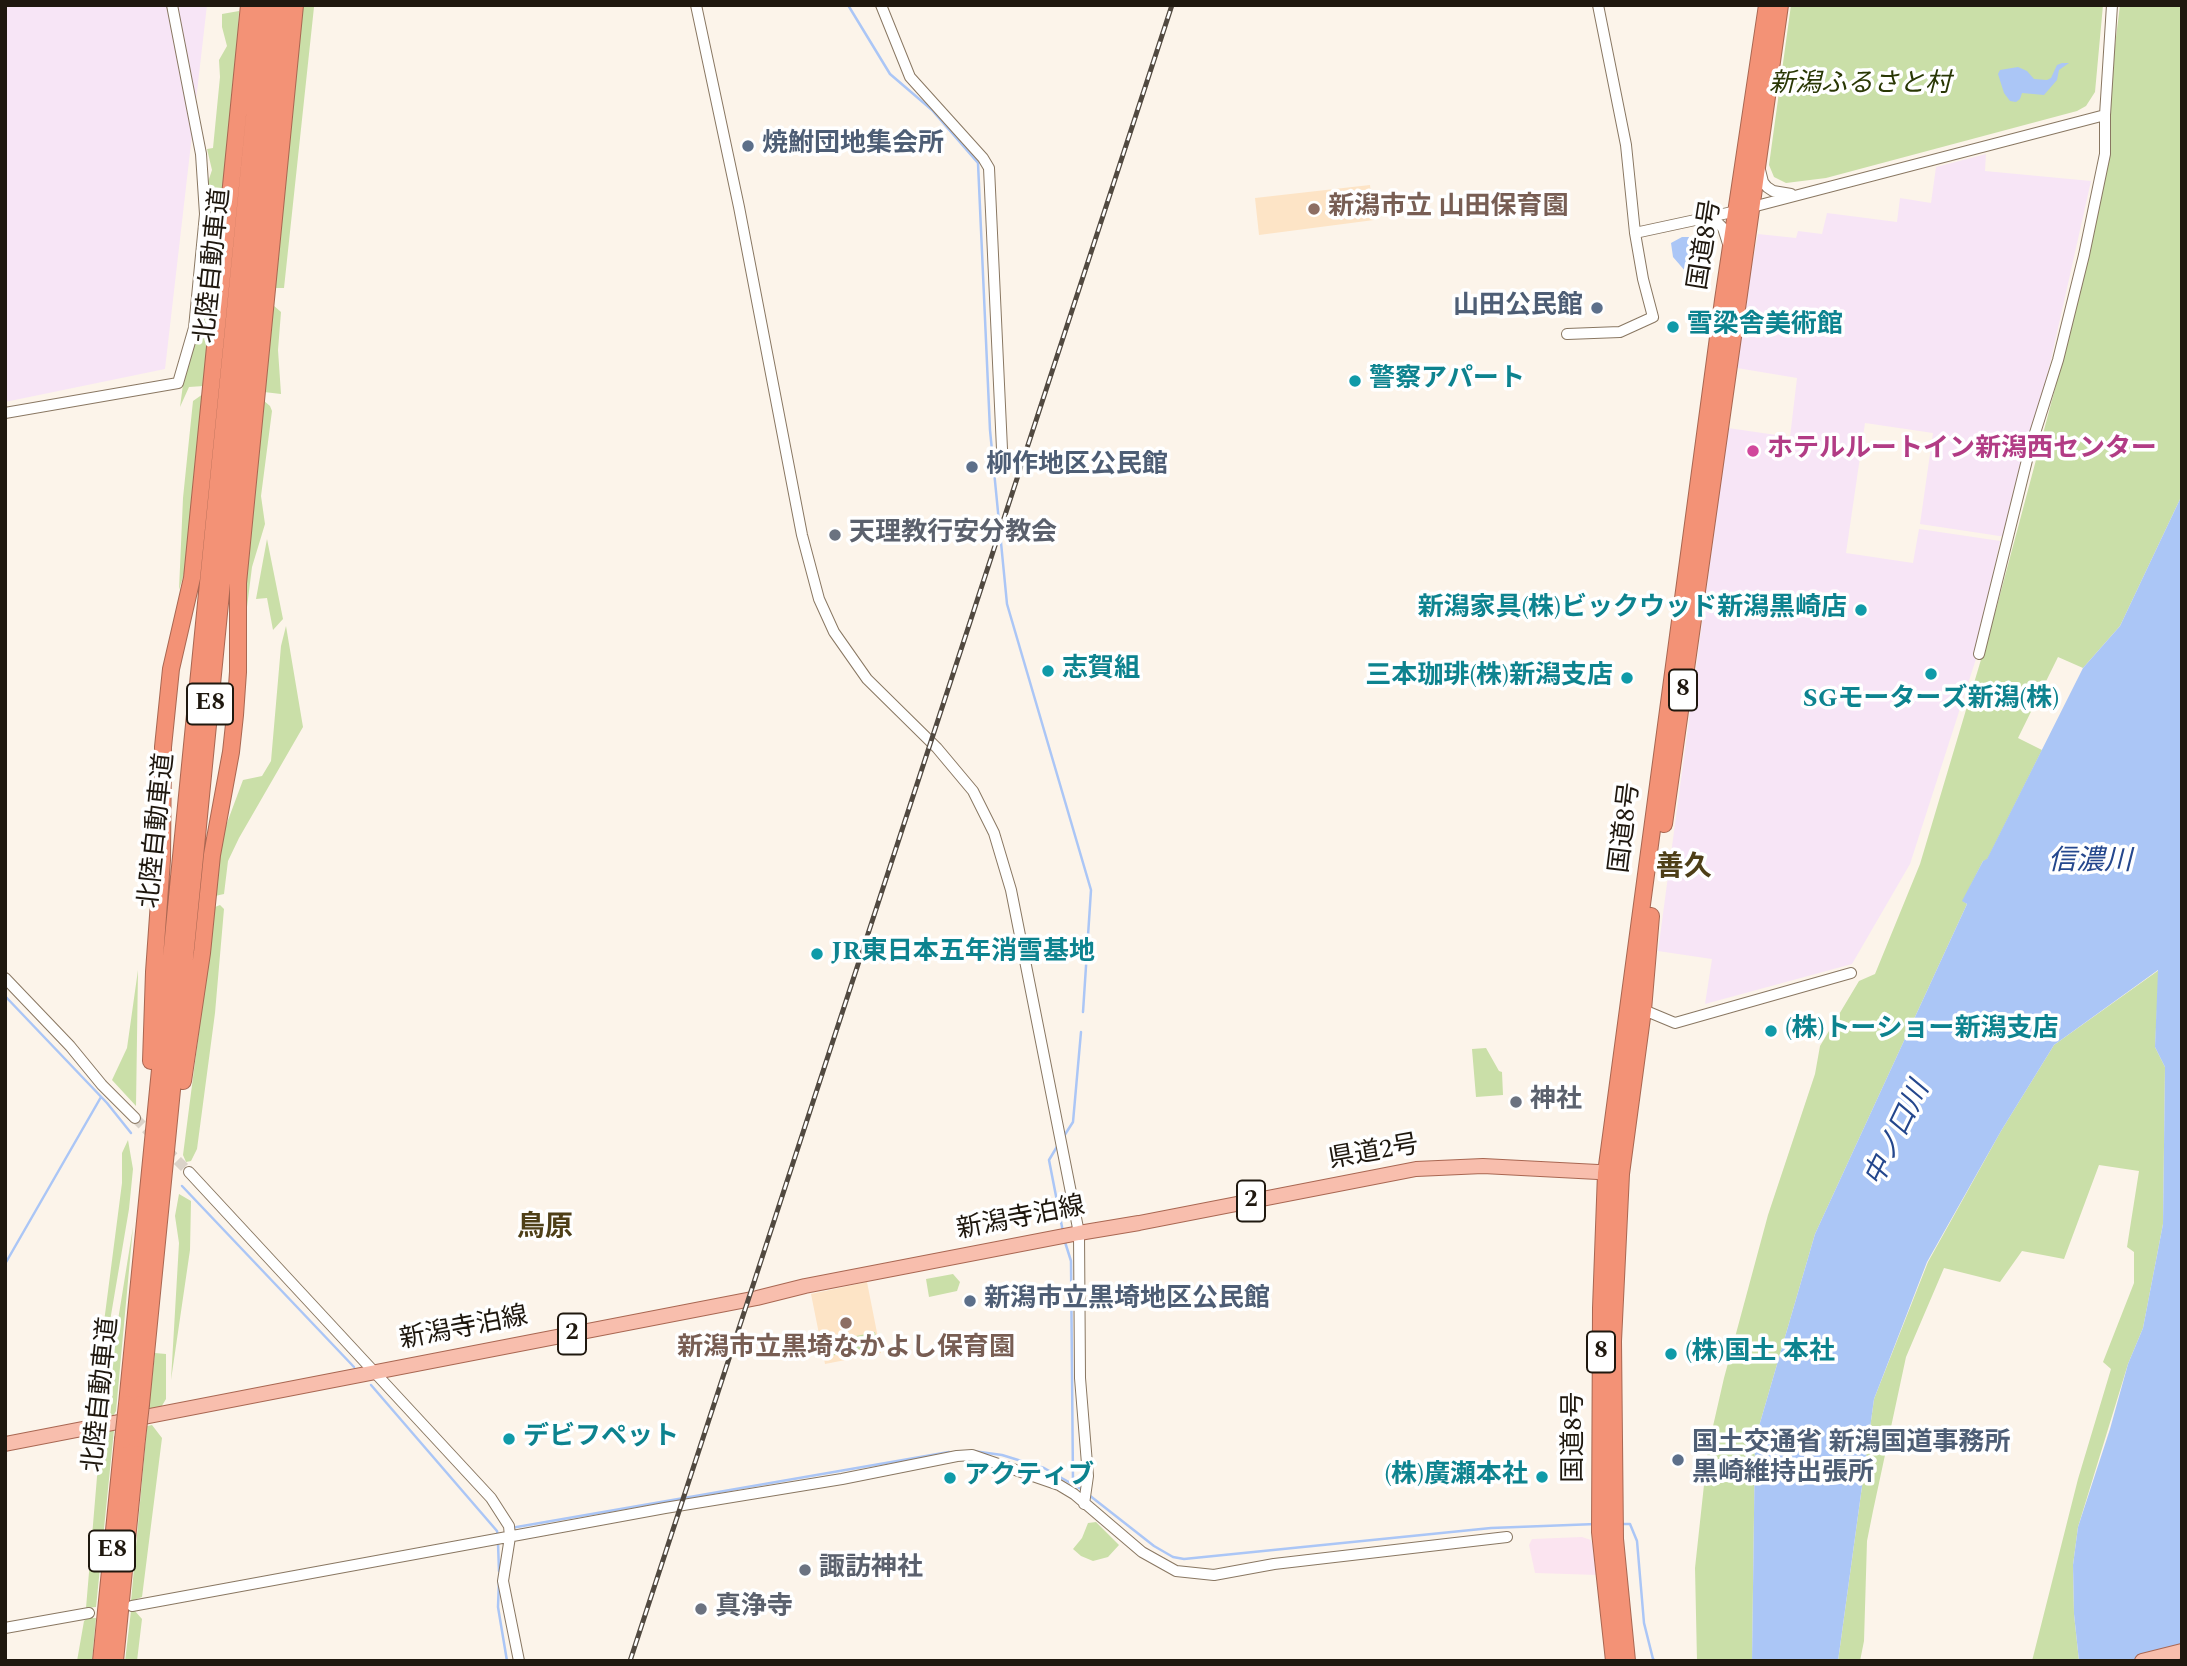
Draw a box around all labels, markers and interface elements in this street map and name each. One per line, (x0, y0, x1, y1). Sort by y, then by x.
park label: 新潟ふるさと村 (1769, 70, 1951, 102)
place label: 焼鮒団地集会所 (762, 130, 944, 162)
marker: 焼鮒団地集会所 (740, 138, 756, 154)
street label: 北陸自動車道 (191, 187, 239, 345)
place label: 新潟市立 山田保育園 (1328, 193, 1568, 225)
street label: 国道8号 (1684, 198, 1730, 292)
marker: 新潟市立 山田保育園 (1306, 201, 1322, 217)
place label: 山田公民館 (1453, 292, 1583, 324)
marker: 山田公民館 (1589, 300, 1605, 316)
place label: 雪梁舎美術館 (1687, 311, 1843, 343)
marker: 雪梁舎美術館 (1665, 319, 1681, 335)
place label: 警察アパート (1369, 365, 1525, 397)
marker: 警察アパート (1347, 373, 1363, 389)
place label: ホテルルートイン新潟西センター (1767, 435, 2157, 467)
marker: ホテルルートイン新潟西センター (1745, 443, 1761, 459)
place label: 柳作地区公民館 (986, 451, 1168, 483)
marker: 柳作地区公民館 (964, 459, 980, 475)
place label: 天理教行安分教会 (849, 519, 1057, 551)
marker: 天理教行安分教会 (827, 527, 843, 543)
place label: 新潟家具(株)ビックウッド新潟黒崎店 (1417, 594, 1847, 626)
marker: 新潟家具(株)ビックウッド新潟黒崎店 (1853, 602, 1869, 618)
place label: 志賀組 (1062, 655, 1140, 687)
place label: 三本珈琲(株)新潟支店 (1365, 662, 1613, 694)
marker: 志賀組 (1040, 663, 1056, 679)
marker: SGモーターズ新潟(株) (1923, 666, 1939, 682)
marker: 三本珈琲(株)新潟支店 (1619, 670, 1635, 686)
road number: 8 (1669, 670, 1697, 710)
road number: E8 (187, 684, 233, 724)
place label: SGモーターズ新潟(株) (1803, 685, 2059, 717)
street label: 北陸自動車道 (135, 752, 183, 910)
street label: 国道8号 (1606, 781, 1648, 875)
water label: 信濃川 (2048, 847, 2132, 881)
district label: 善久 (1656, 853, 1712, 887)
place label: JR東日本五年消雪基地 (831, 938, 1095, 970)
marker: JR東日本五年消雪基地 (809, 946, 825, 962)
place label: (株)トーショー新潟支店 (1785, 1015, 2059, 1047)
marker: (株)トーショー新潟支店 (1763, 1023, 1779, 1039)
water label: 中ノ口川 (1859, 1077, 1939, 1193)
place label: 神社 (1530, 1086, 1582, 1118)
marker: 神社 (1508, 1094, 1524, 1110)
street label: 県道2号 (1326, 1131, 1422, 1177)
road number: 2 (1237, 1181, 1265, 1222)
street label: 新潟寺泊線 (954, 1192, 1088, 1248)
district label: 鳥原 (517, 1213, 573, 1247)
place label: 新潟市立黒埼地区公民館 (984, 1285, 1270, 1317)
marker: 新潟市立黒埼地区公民館 (962, 1293, 978, 1309)
street label: 新潟寺泊線 (397, 1302, 531, 1358)
road number: 2 (558, 1314, 586, 1354)
marker: 新潟市立黒埼なかよし保育園 (838, 1315, 854, 1331)
street label: 北陸自動車道 (79, 1316, 127, 1474)
road number: 8 (1587, 1332, 1615, 1372)
place label: 新潟市立黒埼なかよし保育園 (677, 1334, 1015, 1366)
place label: (株)国土 本社 (1685, 1338, 1835, 1370)
marker: (株)国土 本社 (1663, 1346, 1679, 1362)
street label: 国道8号 (1560, 1392, 1592, 1482)
place label: デビフペット (523, 1423, 679, 1455)
place label: 国土交通省 新潟国道事務所 黒崎維持出張所 (1692, 1429, 2010, 1490)
marker: デビフペット (501, 1431, 517, 1447)
marker: 国土交通省 新潟国道事務所 黒崎維持出張所 (1670, 1452, 1686, 1468)
place label: (株)廣瀬本社 (1384, 1461, 1528, 1493)
place label: アクティブ (964, 1462, 1094, 1494)
marker: (株)廣瀬本社 (1534, 1469, 1550, 1485)
marker: アクティブ (942, 1470, 958, 1486)
road number: E8 (89, 1531, 135, 1572)
place label: 諏訪神社 (819, 1554, 923, 1586)
marker: 諏訪神社 (797, 1562, 813, 1578)
place label: 真浄寺 (715, 1593, 793, 1625)
marker: 真浄寺 (693, 1601, 709, 1617)

